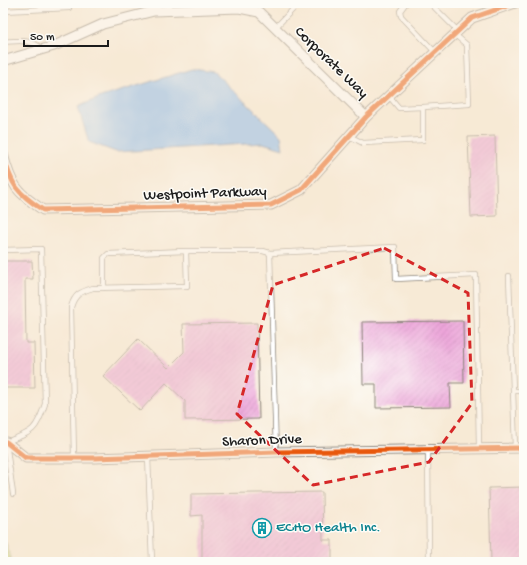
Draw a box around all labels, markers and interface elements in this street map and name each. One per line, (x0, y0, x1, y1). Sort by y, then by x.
scale bar (24, 22, 108, 48)
street label: Corporate Way (290, 23, 372, 103)
text: 50 m (30, 31, 55, 45)
street label: Westpoint Parkway (143, 183, 268, 205)
street label: Sharon Drive (222, 431, 302, 451)
building icon: ECHO Health Inc. (251, 517, 273, 539)
place label: ECHO Health Inc. (276, 519, 381, 537)

